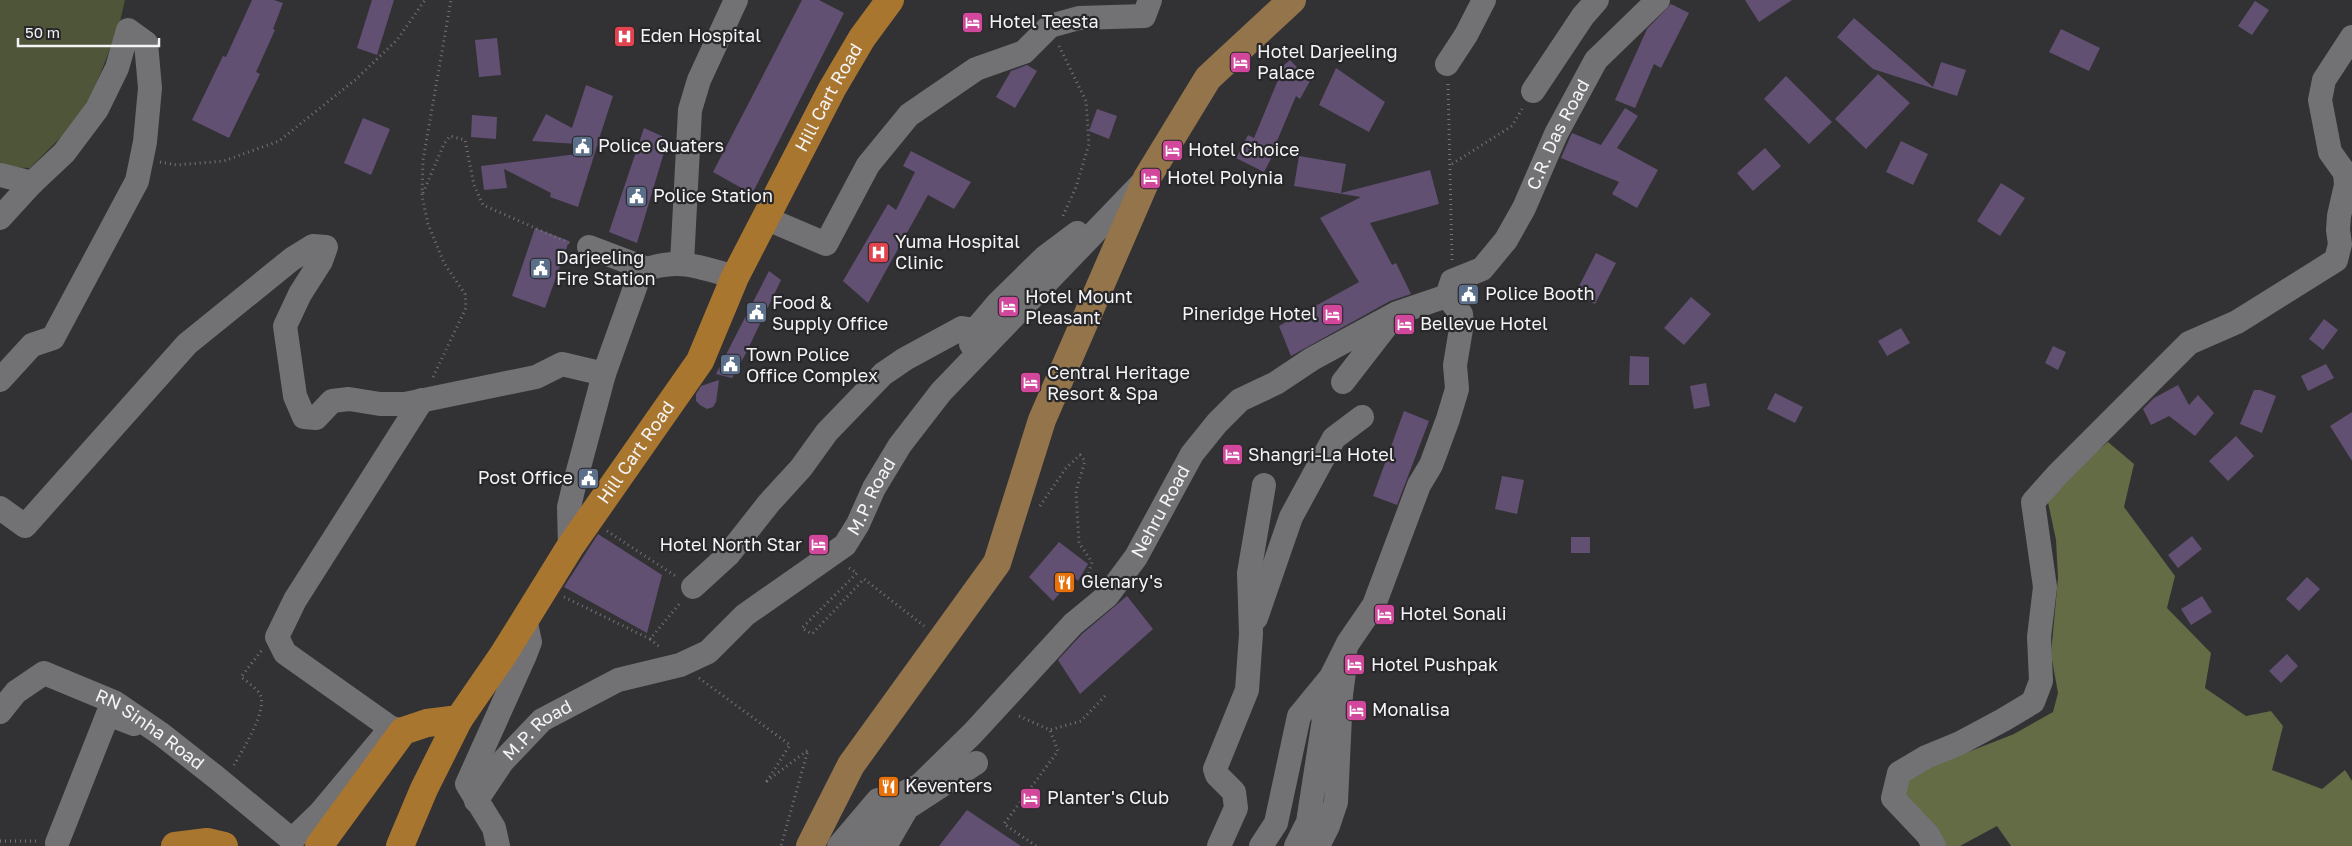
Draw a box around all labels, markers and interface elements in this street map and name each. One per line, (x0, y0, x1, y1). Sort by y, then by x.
hotel icon: Hotel Teesta (961, 10, 985, 34)
place label: Hotel Teesta (989, 10, 1099, 32)
scale bar (18, 15, 159, 47)
text: 50 m (25, 23, 60, 41)
hospital icon: Eden Hospital (612, 24, 636, 48)
place label: Eden Hospital (640, 24, 761, 46)
street label: Hill Cart Road (790, 39, 866, 155)
place label: Hotel Darjeeling Palace (1257, 40, 1398, 83)
hotel icon: Hotel Darjeeling Palace (1229, 50, 1253, 74)
street label: C.R. Das Road (1521, 75, 1593, 193)
public building icon: Police Quaters (570, 134, 594, 158)
place label: Police Quaters (598, 134, 724, 156)
hotel icon: Hotel Choice (1160, 138, 1184, 162)
place label: Hotel Choice (1188, 138, 1300, 160)
hotel icon: Hotel Polynia (1139, 166, 1163, 190)
place label: Hotel Polynia (1167, 166, 1283, 188)
public building icon: Police Station (625, 184, 649, 208)
place label: Police Station (653, 184, 773, 206)
place label: Yuma Hospital Clinic (895, 230, 1020, 273)
hospital icon: Yuma Hospital Clinic (867, 240, 891, 264)
place label: Darjeeling Fire Station (556, 246, 656, 289)
public building icon: Darjeeling Fire Station (528, 256, 552, 280)
public building icon: Police Booth (1457, 282, 1481, 306)
place label: Police Booth (1485, 282, 1595, 304)
place label: Hotel Mount Pleasant (1025, 285, 1133, 328)
place label: Food & Supply Office (772, 291, 888, 334)
hotel icon: Hotel Mount Pleasant (997, 295, 1021, 319)
public building icon: Food & Supply Office (744, 301, 768, 325)
place label: Pineridge Hotel (1182, 302, 1317, 324)
hotel icon: Pineridge Hotel (1321, 302, 1345, 326)
hotel icon: Bellevue Hotel (1392, 312, 1416, 336)
place label: Bellevue Hotel (1420, 312, 1548, 334)
place label: Town Police Office Complex (746, 343, 878, 386)
public building icon: Town Police Office Complex (718, 353, 742, 377)
place label: Central Heritage Resort & Spa (1047, 361, 1190, 404)
hotel icon: Central Heritage Resort & Spa (1019, 371, 1043, 395)
street label: Hill Cart Road (592, 396, 679, 507)
hotel icon: Shangri-La Hotel (1220, 443, 1244, 467)
place label: Shangri-La Hotel (1248, 443, 1395, 465)
street label: M.P. Road (842, 453, 900, 539)
street label: Nehru Road (1126, 461, 1194, 561)
place label: Post Office (478, 466, 573, 488)
public building icon: Post Office (577, 466, 601, 490)
place label: Hotel North Star (659, 533, 802, 555)
hotel icon: Hotel North Star (806, 533, 830, 557)
restaurant icon: Glenary's (1053, 570, 1077, 594)
place label: Glenary's (1081, 570, 1163, 592)
hotel icon: Hotel Sonali (1372, 602, 1396, 626)
place label: Hotel Sonali (1400, 602, 1507, 624)
hotel icon: Hotel Pushpak (1343, 653, 1367, 677)
place label: Hotel Pushpak (1371, 653, 1498, 675)
street label: RN Sinha Road (93, 684, 209, 774)
street label: M.P. Road (497, 694, 575, 765)
hotel icon: Monalisa (1344, 698, 1368, 722)
place label: Monalisa (1372, 698, 1450, 720)
restaurant icon: Keventers (877, 774, 901, 798)
place label: Keventers (905, 774, 992, 796)
hotel icon: Planter's Club (1019, 786, 1043, 810)
place label: Planter's Club (1047, 786, 1169, 808)

